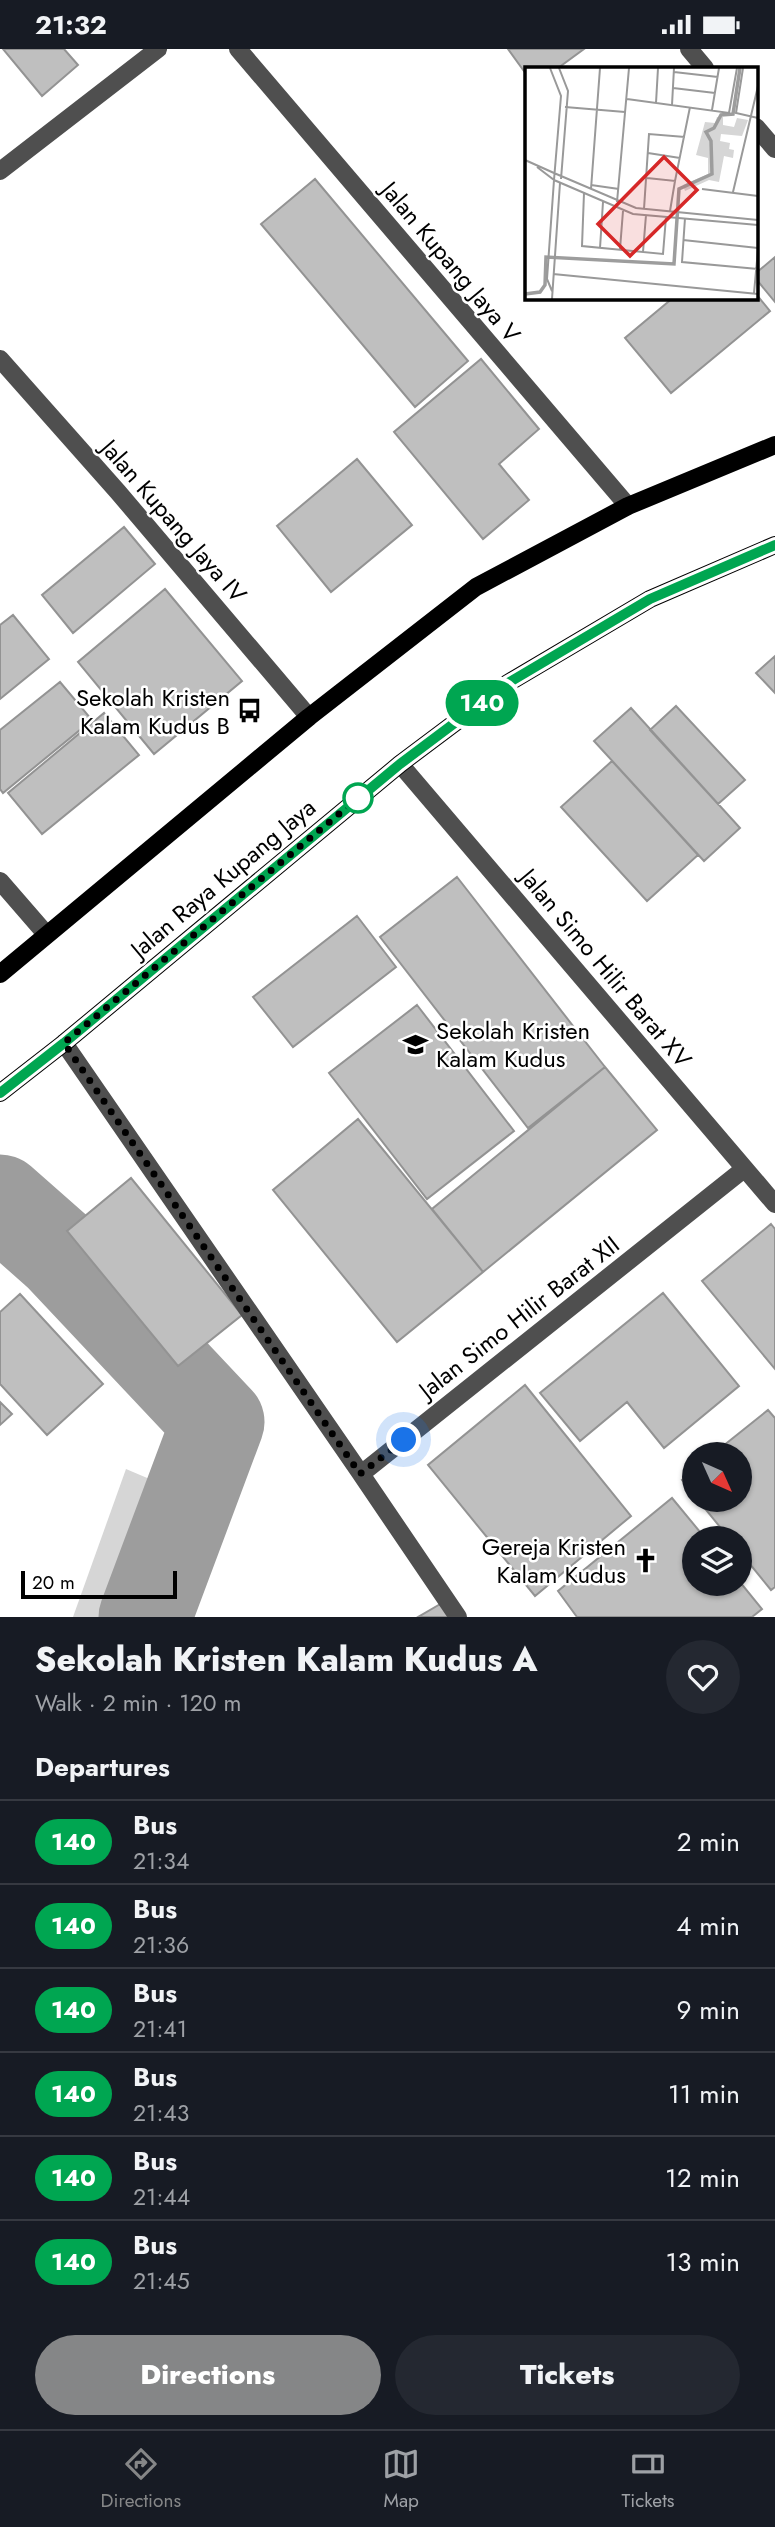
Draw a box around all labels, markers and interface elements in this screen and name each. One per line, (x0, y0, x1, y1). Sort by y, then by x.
text: 21:32 (35, 6, 107, 44)
inset map (525, 67, 758, 299)
street label: Jalan Kupang Jaya V (371, 172, 529, 350)
street label: Jalan Kupang Jaya IV (91, 429, 255, 611)
place label: Sekolah Kristen Kalam Kudus B (76, 680, 230, 743)
line badge: 140 (442, 680, 522, 726)
text: 140 (460, 685, 504, 720)
bus stop icon: Sekolah Kristen Kalam Kudus B (236, 697, 264, 725)
unlabelled marker (343, 783, 373, 813)
street label: Jalan Raya Kupang Jaya (121, 790, 323, 968)
street label: Jalan Simo Hilir Barat XV (510, 858, 700, 1075)
place label: Sekolah Kristen Kalam Kudus (436, 1013, 590, 1076)
school or university icon: Sekolah Kristen Kalam Kudus (402, 1030, 430, 1058)
street label: Jalan Simo Hilir Barat XII (409, 1228, 627, 1408)
your location (386, 1422, 421, 1457)
north arrow (682, 1442, 752, 1512)
map controls (682, 1442, 752, 1596)
button: layers (682, 1526, 752, 1596)
place label: Gereja Kristen Kalam Kudus (482, 1529, 626, 1592)
church icon: Gereja Kristen Kalam Kudus (632, 1546, 660, 1574)
scale bar (21, 1568, 177, 1600)
text: 20 m (32, 1569, 75, 1596)
text: Sekolah Kristen Kalam Kudus A (35, 1636, 537, 1683)
button: heart (666, 1640, 740, 1714)
text: Walk · 2 min · 120 m (35, 1686, 241, 1720)
text: Departures (35, 1748, 170, 1786)
text: Bus (133, 1806, 177, 1844)
text: 2 min (677, 1823, 740, 1861)
text: 140 (51, 1824, 96, 1859)
text: 21:34 (133, 1844, 189, 1878)
text: Bus (133, 1890, 177, 1928)
text: 4 min (676, 1907, 740, 1945)
text: 140 (51, 1908, 96, 1943)
text: 21:36 (133, 1928, 189, 1962)
text: Bus (133, 1974, 177, 2012)
text: 9 min (677, 1991, 740, 2029)
text: 140 (51, 1992, 96, 2027)
text: 21:41 (133, 2012, 187, 2046)
text: Bus (133, 2058, 177, 2096)
text: 11 min (668, 2075, 740, 2113)
text: 140 (51, 2076, 96, 2111)
text: 21:43 (133, 2096, 189, 2130)
text: Bus (133, 2142, 177, 2180)
text: 12 min (665, 2159, 740, 2197)
text: 140 (51, 2160, 96, 2195)
text: 21:44 (133, 2180, 190, 2214)
text: Bus (133, 2226, 177, 2264)
text: 13 min (666, 2243, 740, 2281)
text: 140 (51, 2244, 96, 2279)
text: 21:45 (133, 2264, 190, 2298)
button: Directions (35, 2335, 381, 2415)
button: Tickets (395, 2335, 740, 2415)
tab: Directions (101, 2445, 181, 2514)
tab: Map (382, 2445, 420, 2514)
tab: Tickets (621, 2445, 674, 2514)

